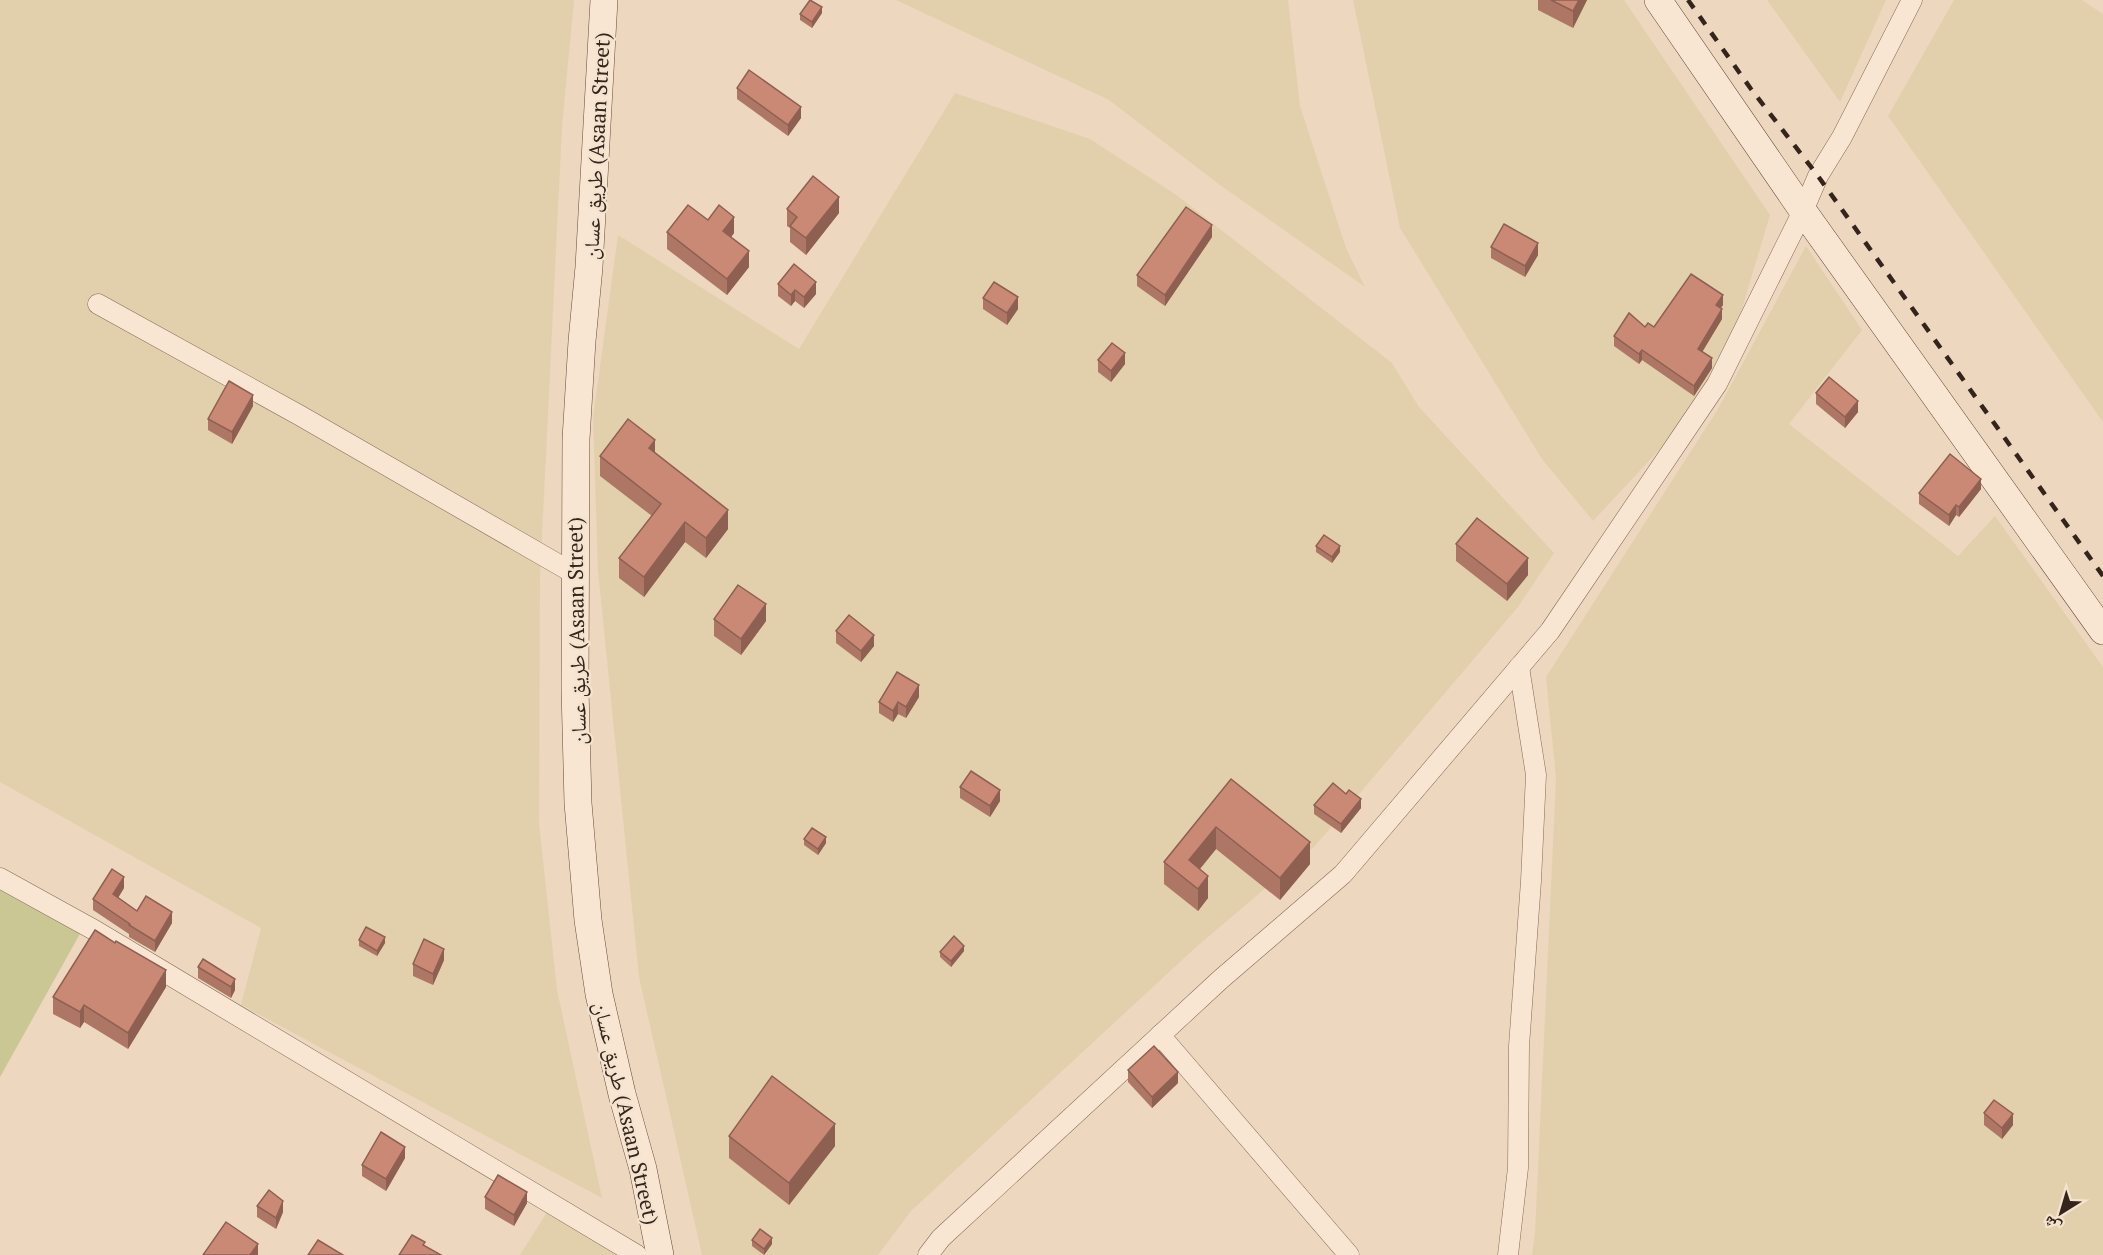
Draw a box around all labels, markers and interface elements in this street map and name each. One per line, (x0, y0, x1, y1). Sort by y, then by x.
street label: طريق عسان (Asaan Street) (576, 31, 616, 261)
street label: طريق عسان (Asaan Street) (560, 517, 592, 745)
street label: طريق عسان (Asaan Street) (588, 999, 666, 1227)
north arrow (2031, 1183, 2091, 1243)
text: ش (2039, 1211, 2065, 1239)

